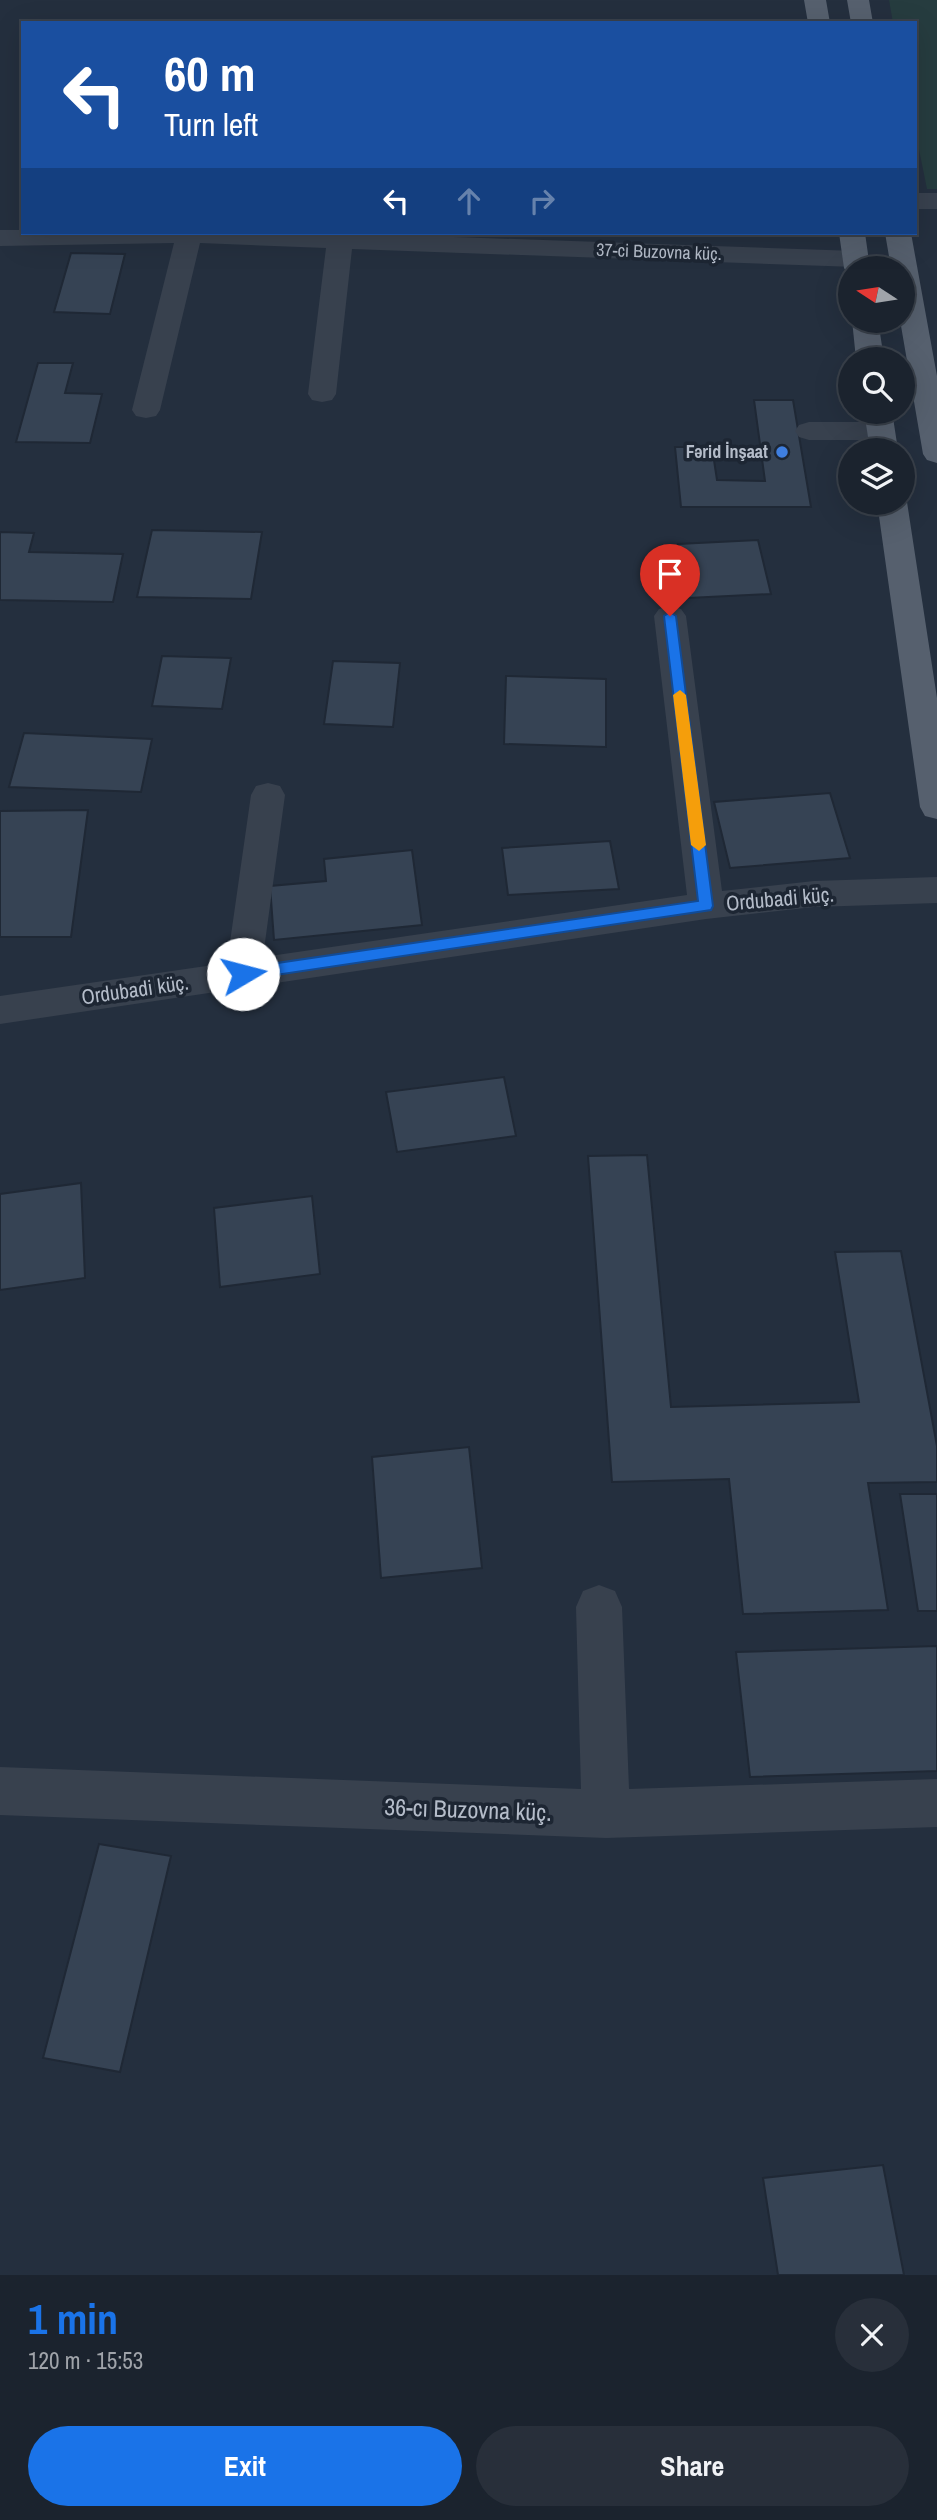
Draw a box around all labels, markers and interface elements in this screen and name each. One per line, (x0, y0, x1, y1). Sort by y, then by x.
text: 60 m (164, 40, 256, 106)
icon: left (49, 49, 140, 140)
text: Turn left (164, 103, 258, 146)
icon: left (377, 182, 415, 220)
icon: ahead (450, 182, 488, 220)
icon: right (523, 182, 561, 220)
street label: 37-ci Buzovna küç. (596, 237, 722, 266)
north arrow (838, 256, 915, 332)
map controls (838, 256, 915, 515)
button: search (838, 347, 915, 424)
button: layers (838, 438, 915, 515)
place label: Fərid İnşaat (686, 439, 768, 464)
marker: Fərid İnşaat (774, 444, 790, 460)
pin (640, 544, 700, 616)
icon: arrive (651, 555, 689, 593)
street label: Ordubadi küç. (725, 879, 835, 918)
position arrow (206, 937, 280, 1011)
street label: Ordubadi küç. (79, 968, 191, 1011)
street label: 36-cı Buzovna küç. (384, 1790, 552, 1828)
text: 1 min (28, 2291, 118, 2347)
button: close (835, 2298, 909, 2372)
text: 120 m · 15:53 (28, 2345, 143, 2376)
button: Exit (28, 2426, 462, 2506)
button: Share (476, 2426, 909, 2506)

